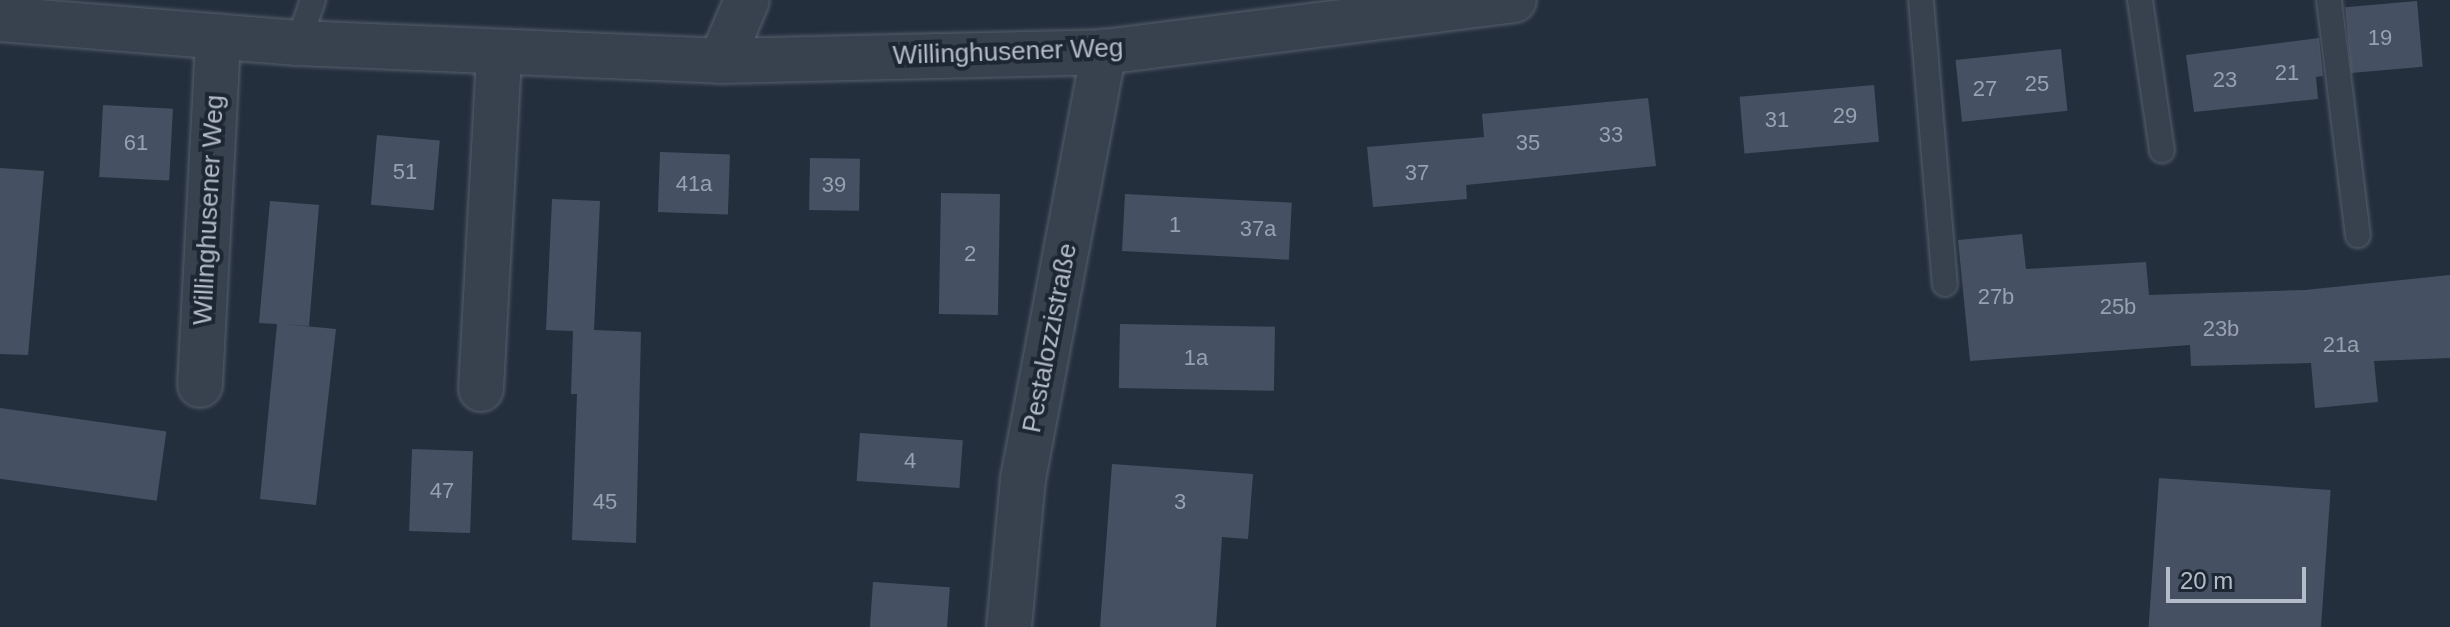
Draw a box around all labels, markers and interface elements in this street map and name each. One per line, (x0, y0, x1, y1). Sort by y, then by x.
house number: 19 (2368, 25, 2392, 51)
street label: Willinghusener Weg (892, 32, 1124, 72)
house number: 21 (2275, 60, 2299, 86)
house number: 23 (2213, 67, 2237, 93)
house number: 25 (2025, 71, 2049, 97)
house number: 27 (1973, 76, 1997, 102)
street label: Willinghusener Weg (187, 94, 231, 326)
house number: 29 (1833, 103, 1857, 129)
house number: 31 (1765, 107, 1789, 133)
house number: 33 (1599, 122, 1623, 148)
house number: 61 (124, 130, 148, 156)
house number: 35 (1516, 130, 1540, 156)
house number: 51 (393, 159, 417, 185)
house number: 37 (1405, 160, 1429, 186)
house number: 41a (676, 171, 712, 197)
house number: 39 (822, 172, 846, 198)
house number: 1 (1169, 212, 1181, 238)
house number: 37a (1240, 216, 1276, 242)
house number: 2 (964, 241, 976, 267)
street label: Pestalozzistraße (1016, 241, 1084, 435)
house number: 27b (1978, 284, 2014, 310)
house number: 25b (2100, 294, 2136, 320)
house number: 23b (2203, 316, 2239, 342)
house number: 21a (2323, 332, 2359, 358)
house number: 1a (1184, 345, 1208, 371)
house number: 4 (904, 448, 916, 474)
house number: 47 (430, 478, 454, 504)
house number: 45 (593, 489, 617, 515)
house number: 3 (1174, 489, 1186, 515)
scale bar (2170, 551, 2310, 601)
text: 20 m (2180, 567, 2233, 594)

